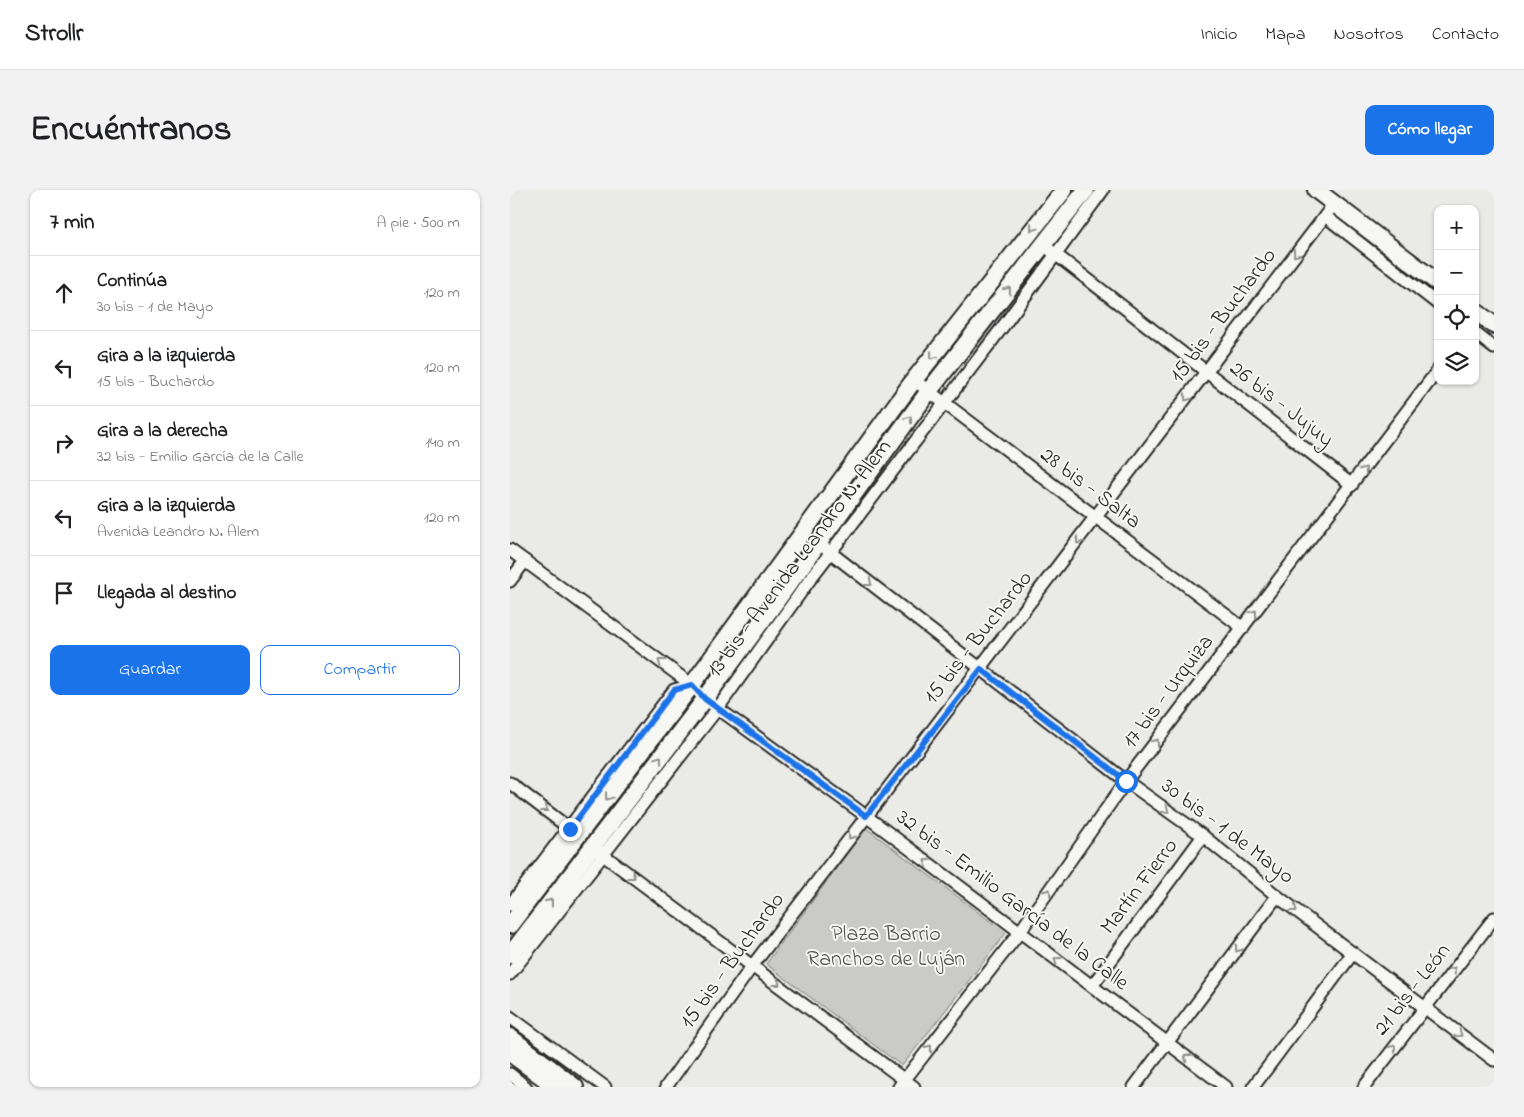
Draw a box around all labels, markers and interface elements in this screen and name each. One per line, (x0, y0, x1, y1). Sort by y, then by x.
text: Strollr (25, 17, 83, 52)
text: Inicio (1200, 22, 1237, 48)
text: Mapa (1265, 22, 1306, 48)
text: Nosotros (1334, 22, 1404, 48)
text: Contacto (1432, 22, 1499, 48)
text: Encuéntranos (30, 105, 232, 156)
button: Cómo llegar (1365, 105, 1494, 155)
map controls (1434, 205, 1479, 385)
button: + (1434, 205, 1479, 250)
text: 7 min (50, 208, 94, 238)
text: A pie · 500 m (377, 211, 460, 235)
one-way arrow (1031, 222, 1039, 231)
street label: 15 bis - Buchardo (1163, 242, 1285, 390)
one-way arrow (1293, 248, 1302, 258)
button: − (1434, 250, 1479, 295)
text: Continúa (97, 268, 167, 295)
icon: ahead (50, 279, 78, 307)
text: 120 m (424, 281, 460, 305)
one-way arrow (1003, 287, 1011, 296)
text: 30 bis - 1 de Mayo (97, 295, 213, 319)
button: locate (1434, 295, 1479, 340)
button: layers (1434, 340, 1479, 385)
text: Gira a la izquierda (97, 343, 235, 370)
one-way arrow (930, 350, 938, 359)
icon: left (50, 354, 78, 382)
street label: 26 bis - Jujuy (1221, 354, 1340, 457)
text: 120 m (424, 356, 460, 380)
text: 15 bis - Buchardo (97, 370, 214, 394)
one-way arrow (1184, 392, 1193, 402)
one-way arrow (903, 415, 912, 425)
text: Gira a la derecha (97, 418, 228, 445)
icon: right (50, 429, 78, 457)
text: 140 m (425, 431, 460, 455)
street label: 13 bis - Avenida Leandro N. Alem (700, 433, 900, 685)
street label: 28 bis - Salta (1033, 440, 1147, 538)
text: 32 bis - Emilio García de la Calle (97, 445, 304, 469)
one-way arrow (1358, 467, 1366, 476)
text: Gira a la izquierda (97, 493, 235, 520)
icon: left (50, 504, 78, 532)
text: 120 m (424, 506, 460, 530)
text: Avenida Leandro N. Alem (97, 520, 259, 544)
one-way arrow (1076, 535, 1084, 544)
street label: 15 bis - Buchardo (917, 565, 1041, 711)
one-way arrow (863, 577, 872, 585)
icon: arrive (50, 579, 78, 607)
text: Llegada al destino (97, 580, 236, 607)
one-way arrow (1249, 610, 1257, 619)
street label: 17 bis - Urquiza (1116, 628, 1222, 756)
button: Guardar (50, 645, 250, 695)
button: Compartir (260, 645, 460, 695)
one-way arrow (658, 659, 667, 667)
one-way arrow (1150, 739, 1158, 748)
one-way arrow (654, 756, 662, 765)
route start (1115, 770, 1138, 793)
street label: 30 bis - 1 de Mayo (1153, 771, 1300, 894)
one-way arrow (606, 791, 614, 800)
street label: 32 bis - Emilio García de la Calle (889, 803, 1135, 999)
one-way arrow (539, 804, 548, 813)
one-way arrow (1160, 804, 1169, 812)
route end (559, 818, 582, 841)
one-way arrow (848, 830, 857, 840)
street label: Martín Fierro (1093, 832, 1187, 942)
one-way arrow (924, 860, 933, 868)
one-way arrow (626, 870, 636, 879)
street label: 15 bis - Buchardo (673, 886, 793, 1036)
one-way arrow (1042, 888, 1051, 897)
one-way arrow (545, 899, 553, 908)
one-way arrow (1288, 903, 1298, 912)
park label: Plaza Barrio Ranchos de Luján (807, 919, 965, 976)
street label: 21 bis - León (1367, 937, 1459, 1043)
one-way arrow (1235, 943, 1244, 953)
one-way arrow (1053, 957, 1063, 966)
one-way arrow (1448, 966, 1457, 975)
one-way arrow (771, 978, 780, 987)
one-way arrow (1453, 1028, 1462, 1037)
one-way arrow (1387, 1044, 1396, 1054)
one-way arrow (923, 1045, 932, 1054)
one-way arrow (1184, 1053, 1193, 1062)

